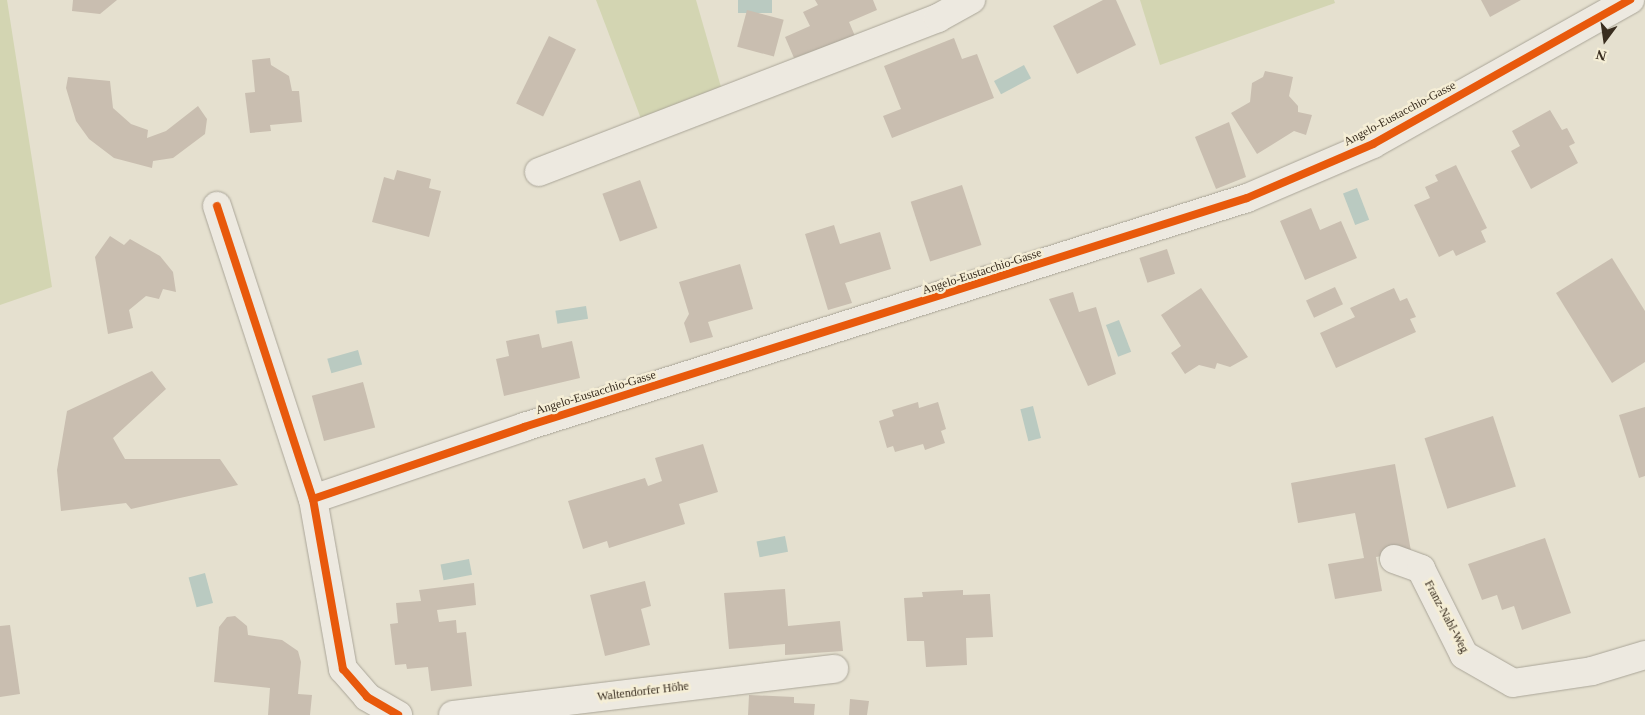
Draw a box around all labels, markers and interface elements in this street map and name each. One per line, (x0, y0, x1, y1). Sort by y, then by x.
north arrow (1580, 15, 1630, 65)
text: N (1595, 47, 1608, 64)
street label: Angelo-Eustacchio-Gasse (1342, 78, 1458, 150)
street label: Angelo-Eustacchio-Gasse (921, 246, 1043, 298)
street label: Angelo-Eustacchio-Gasse (534, 368, 658, 418)
street label: Franz-Nabl-Weg (1421, 578, 1471, 656)
street label: Waltendorfer Höhe (596, 679, 690, 705)

